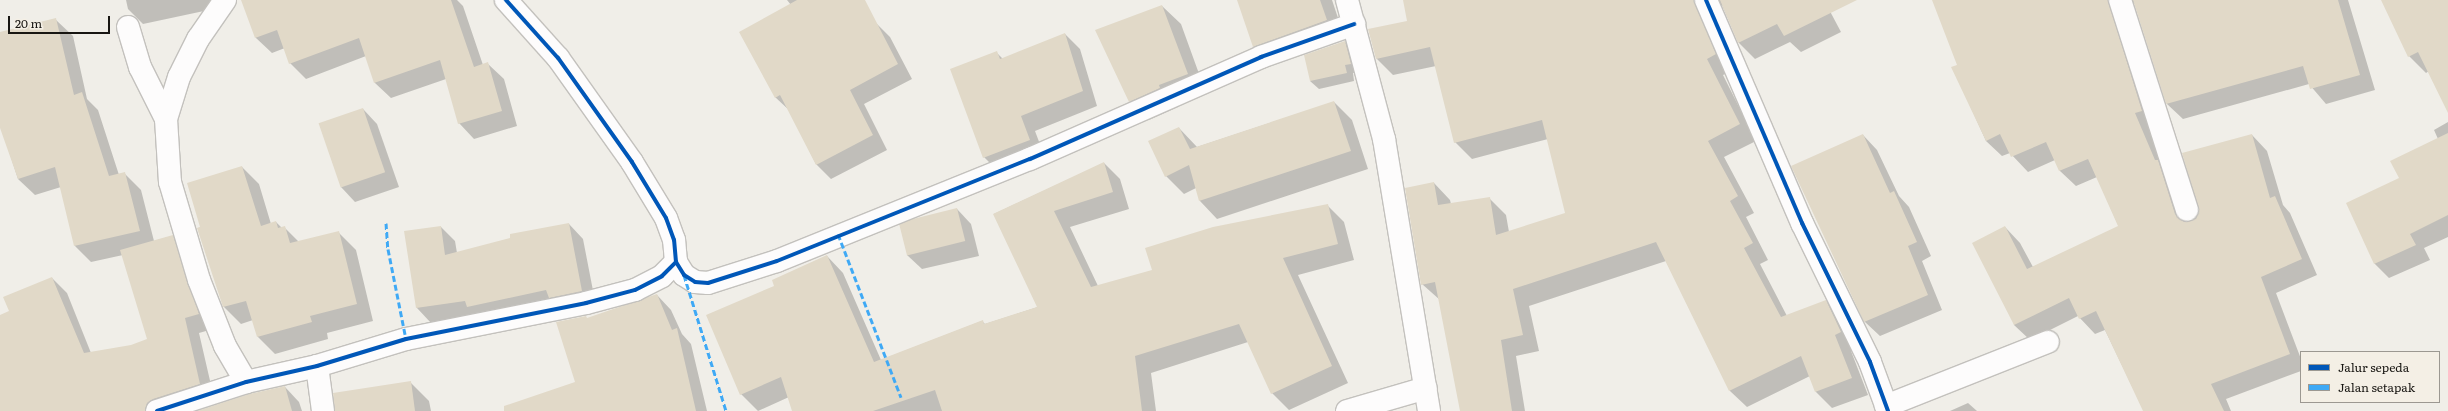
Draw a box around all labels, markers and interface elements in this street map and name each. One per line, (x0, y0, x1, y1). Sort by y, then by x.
scale bar (10, 8, 112, 34)
text: 20 m (15, 14, 42, 32)
legend (2300, 351, 2440, 403)
text: Jalur sepeda (2338, 358, 2409, 376)
text: Jalan setapak (2338, 378, 2415, 396)

